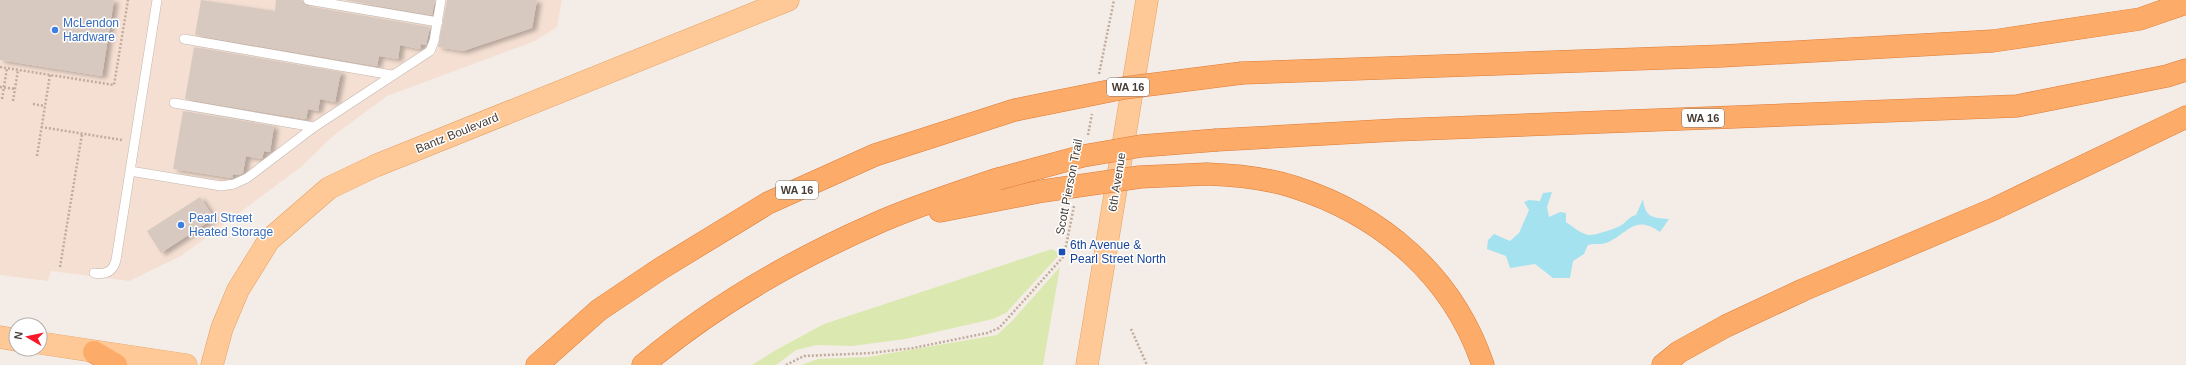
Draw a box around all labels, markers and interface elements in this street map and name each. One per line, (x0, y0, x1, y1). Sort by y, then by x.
place label: McLendon Hardware (63, 16, 119, 44)
marker: McLendon Hardware (50, 25, 60, 35)
road number: WA 16 (1107, 78, 1149, 96)
road number: WA 16 (1682, 109, 1724, 127)
street label: Bantz Boulevard (414, 110, 500, 156)
street label: Scott Pierson Trail (1053, 138, 1085, 236)
street label: 6th Avenue (1105, 151, 1129, 213)
road number: WA 16 (776, 181, 818, 199)
place label: Pearl Street Heated Storage (189, 211, 273, 239)
marker: Pearl Street Heated Storage (176, 220, 186, 230)
place label: 6th Avenue & Pearl Street North (1070, 238, 1166, 266)
marker: 6th Avenue & Pearl Street North (1057, 247, 1067, 257)
north arrow (8, 317, 48, 357)
text: N (12, 331, 25, 340)

